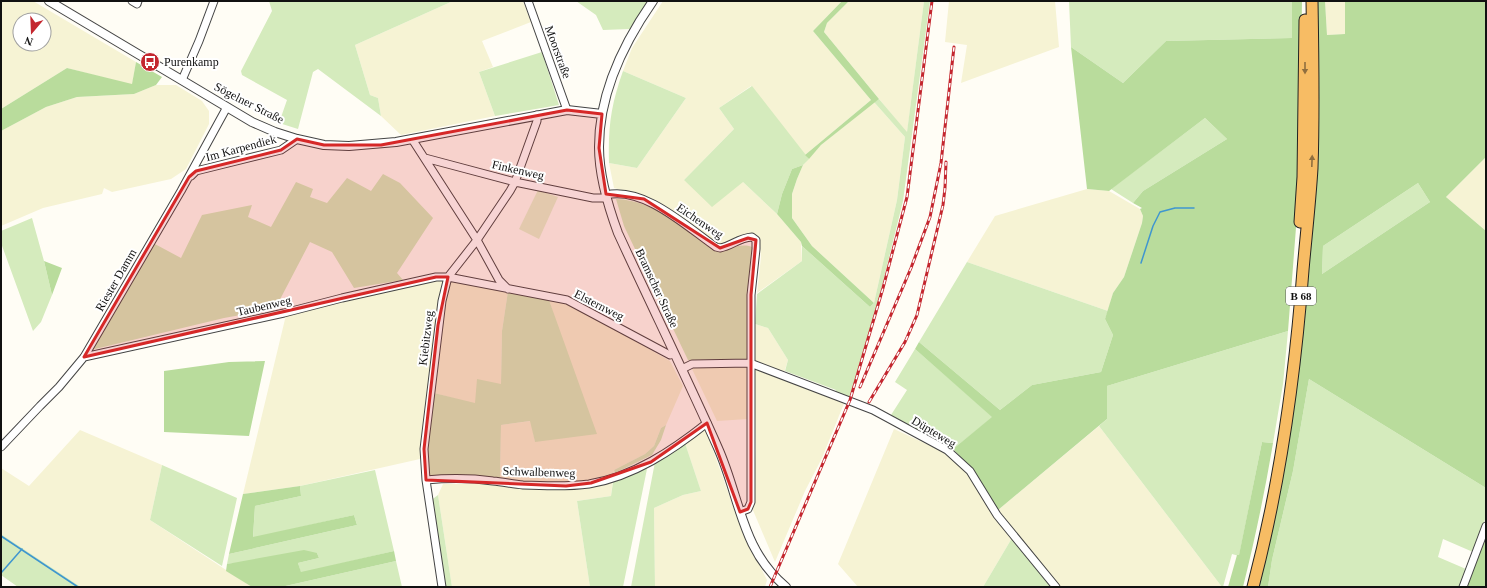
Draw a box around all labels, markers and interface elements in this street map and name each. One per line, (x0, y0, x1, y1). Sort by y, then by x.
north arrow (12, 12, 52, 52)
street label: Moorstraße (542, 24, 574, 80)
text: N (23, 34, 34, 48)
bus stop icon: Purenkamp (139, 51, 161, 73)
place label: Purenkamp (164, 55, 219, 69)
one-way arrow (1302, 62, 1308, 75)
street label: Sögelner Straße (212, 79, 286, 127)
street label: Im Karpendiek (204, 132, 278, 164)
one-way arrow (1309, 154, 1315, 167)
street label: Finkenweg (490, 157, 546, 183)
street label: Eichenweg (674, 200, 726, 242)
street label: Riester Damm (93, 246, 140, 314)
street label: Bramscher Straße (633, 246, 681, 330)
street label: Elsternweg (572, 287, 626, 323)
road number: B 68 (1286, 287, 1316, 305)
street label: Taubenweg (236, 293, 292, 319)
street label: Kiebitzweg (416, 310, 436, 366)
street label: Düpteweg (909, 413, 959, 451)
street label: Schwalbenweg (502, 464, 576, 480)

